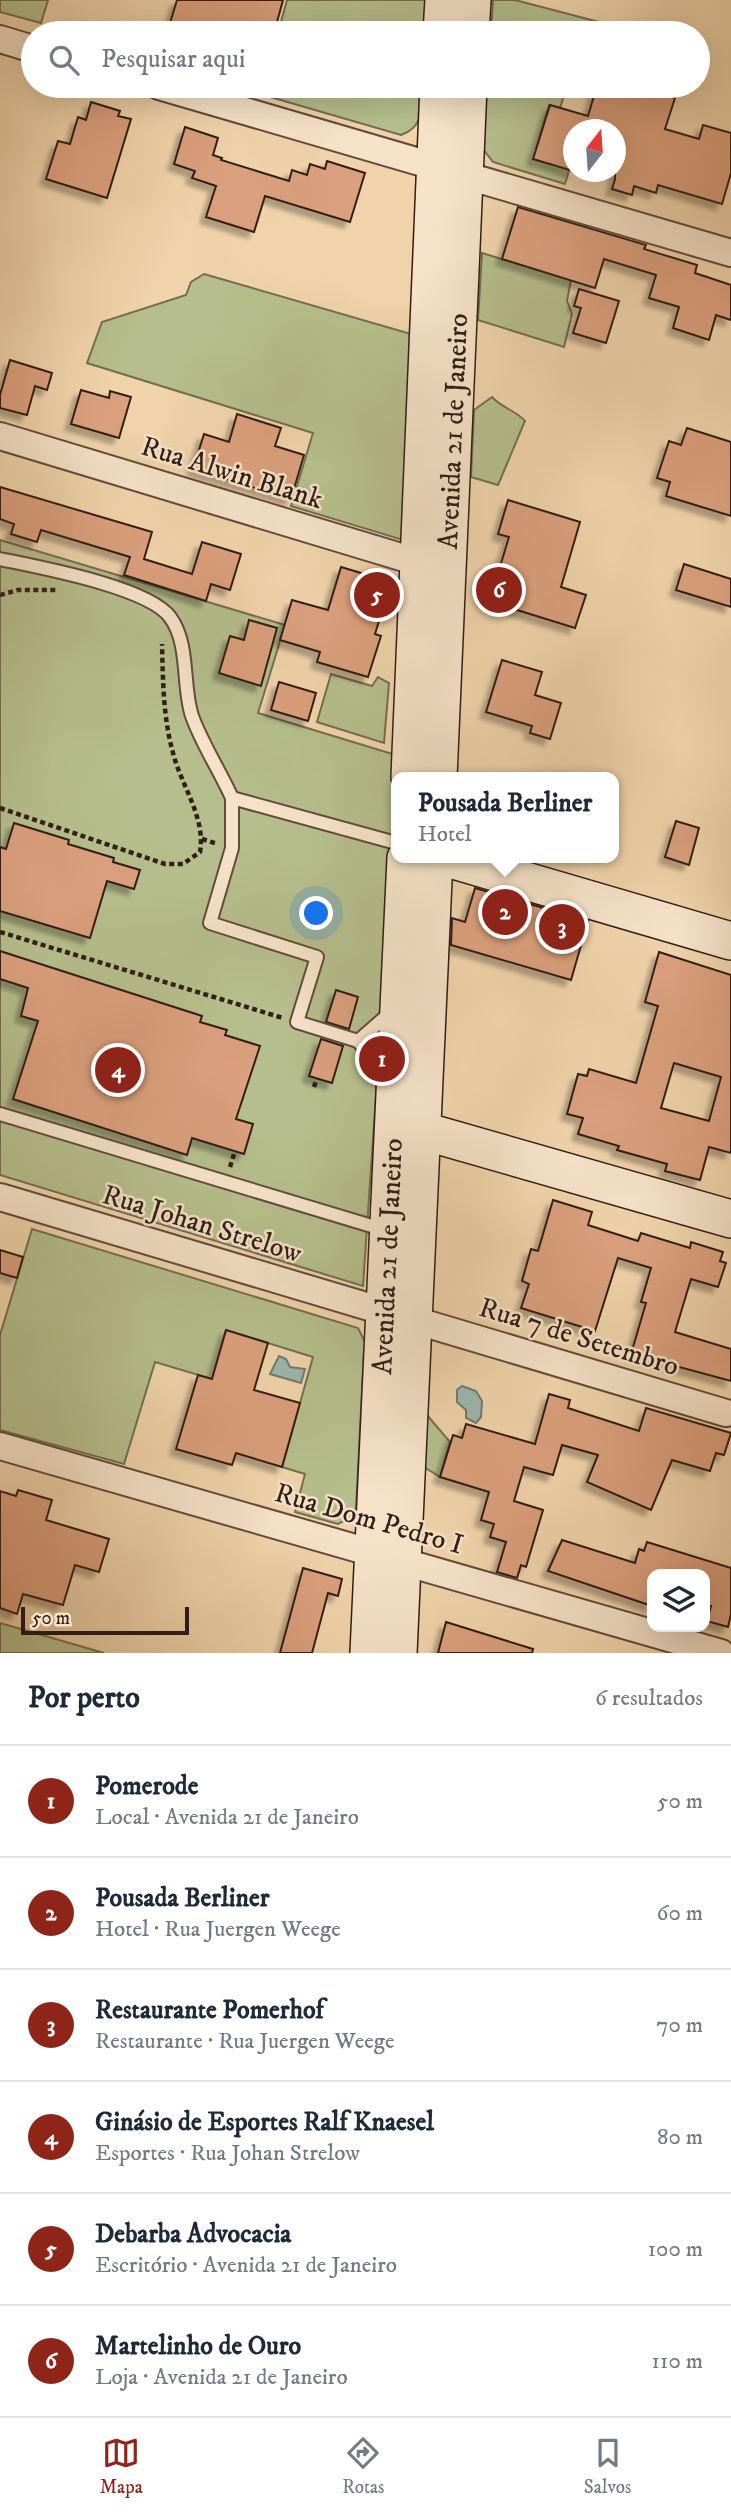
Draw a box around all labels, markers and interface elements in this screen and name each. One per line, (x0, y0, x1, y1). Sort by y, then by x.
search box (21, 21, 710, 98)
icon: search (45, 41, 83, 79)
text: Pesquisar aqui (101, 43, 245, 76)
north arrow (563, 119, 626, 182)
street label: Avenida 21 de Janeiro (430, 312, 476, 550)
street label: Rua Alwin Blank (137, 429, 327, 517)
pin: 6 (476, 564, 522, 616)
pin: 5 (354, 569, 400, 621)
popup (391, 772, 619, 863)
text: Pousada Berliner (418, 787, 592, 820)
text: Hotel (418, 820, 472, 849)
pin: 2 (482, 886, 528, 938)
your location (299, 896, 333, 930)
pin: 3 (539, 901, 585, 953)
pin: 1 (359, 1033, 405, 1085)
pin: 4 (95, 1044, 141, 1096)
street label: Avenida 21 de Janeiro (364, 1138, 410, 1375)
street label: Rua Johan Strelow (98, 1177, 306, 1271)
street label: Rua 7 de Setembro (475, 1290, 683, 1384)
street label: Rua Dom Pedro I (271, 1475, 467, 1563)
map controls (647, 1569, 710, 1632)
button: layers (647, 1569, 710, 1632)
scale bar (21, 1604, 189, 1636)
text: 50 m (32, 1607, 70, 1630)
text: Por perto (28, 1680, 140, 1717)
text: 6 resultados (595, 1684, 703, 1713)
text: Pomerode (95, 1770, 199, 1803)
text: 1 (47, 1787, 55, 1816)
text: 50 m (657, 1787, 703, 1816)
text: Local · Avenida 21 de Janeiro (95, 1803, 359, 1832)
text: Pousada Berliner (95, 1882, 269, 1915)
text: 2 (45, 1899, 57, 1928)
text: 60 m (656, 1899, 703, 1928)
text: Hotel · Rua Juergen Weege (95, 1915, 341, 1944)
text: Restaurante Pomerhof (95, 1994, 324, 2027)
text: 3 (47, 2011, 55, 2040)
text: 70 m (656, 2011, 703, 2040)
text: Restaurante · Rua Juergen Weege (95, 2027, 395, 2056)
text: Ginásio de Esportes Ralf Knaesel (95, 2106, 434, 2139)
text: 4 (44, 2123, 58, 2152)
text: 80 m (657, 2123, 703, 2152)
text: Esportes · Rua Johan Strelow (95, 2139, 360, 2168)
text: Debarba Advocacia (95, 2218, 291, 2251)
text: 5 (45, 2235, 57, 2264)
text: 100 m (648, 2235, 703, 2264)
text: Escritório · Avenida 21 de Janeiro (95, 2251, 397, 2280)
text: Martelinho de Ouro (95, 2330, 301, 2363)
text: 6 (45, 2347, 57, 2376)
text: 110 m (652, 2347, 703, 2376)
text: Loja · Avenida 21 de Janeiro (95, 2363, 348, 2392)
tab: Mapa (100, 2434, 143, 2499)
tab: Rotas (342, 2434, 384, 2499)
tab: Salvos (584, 2434, 631, 2499)

